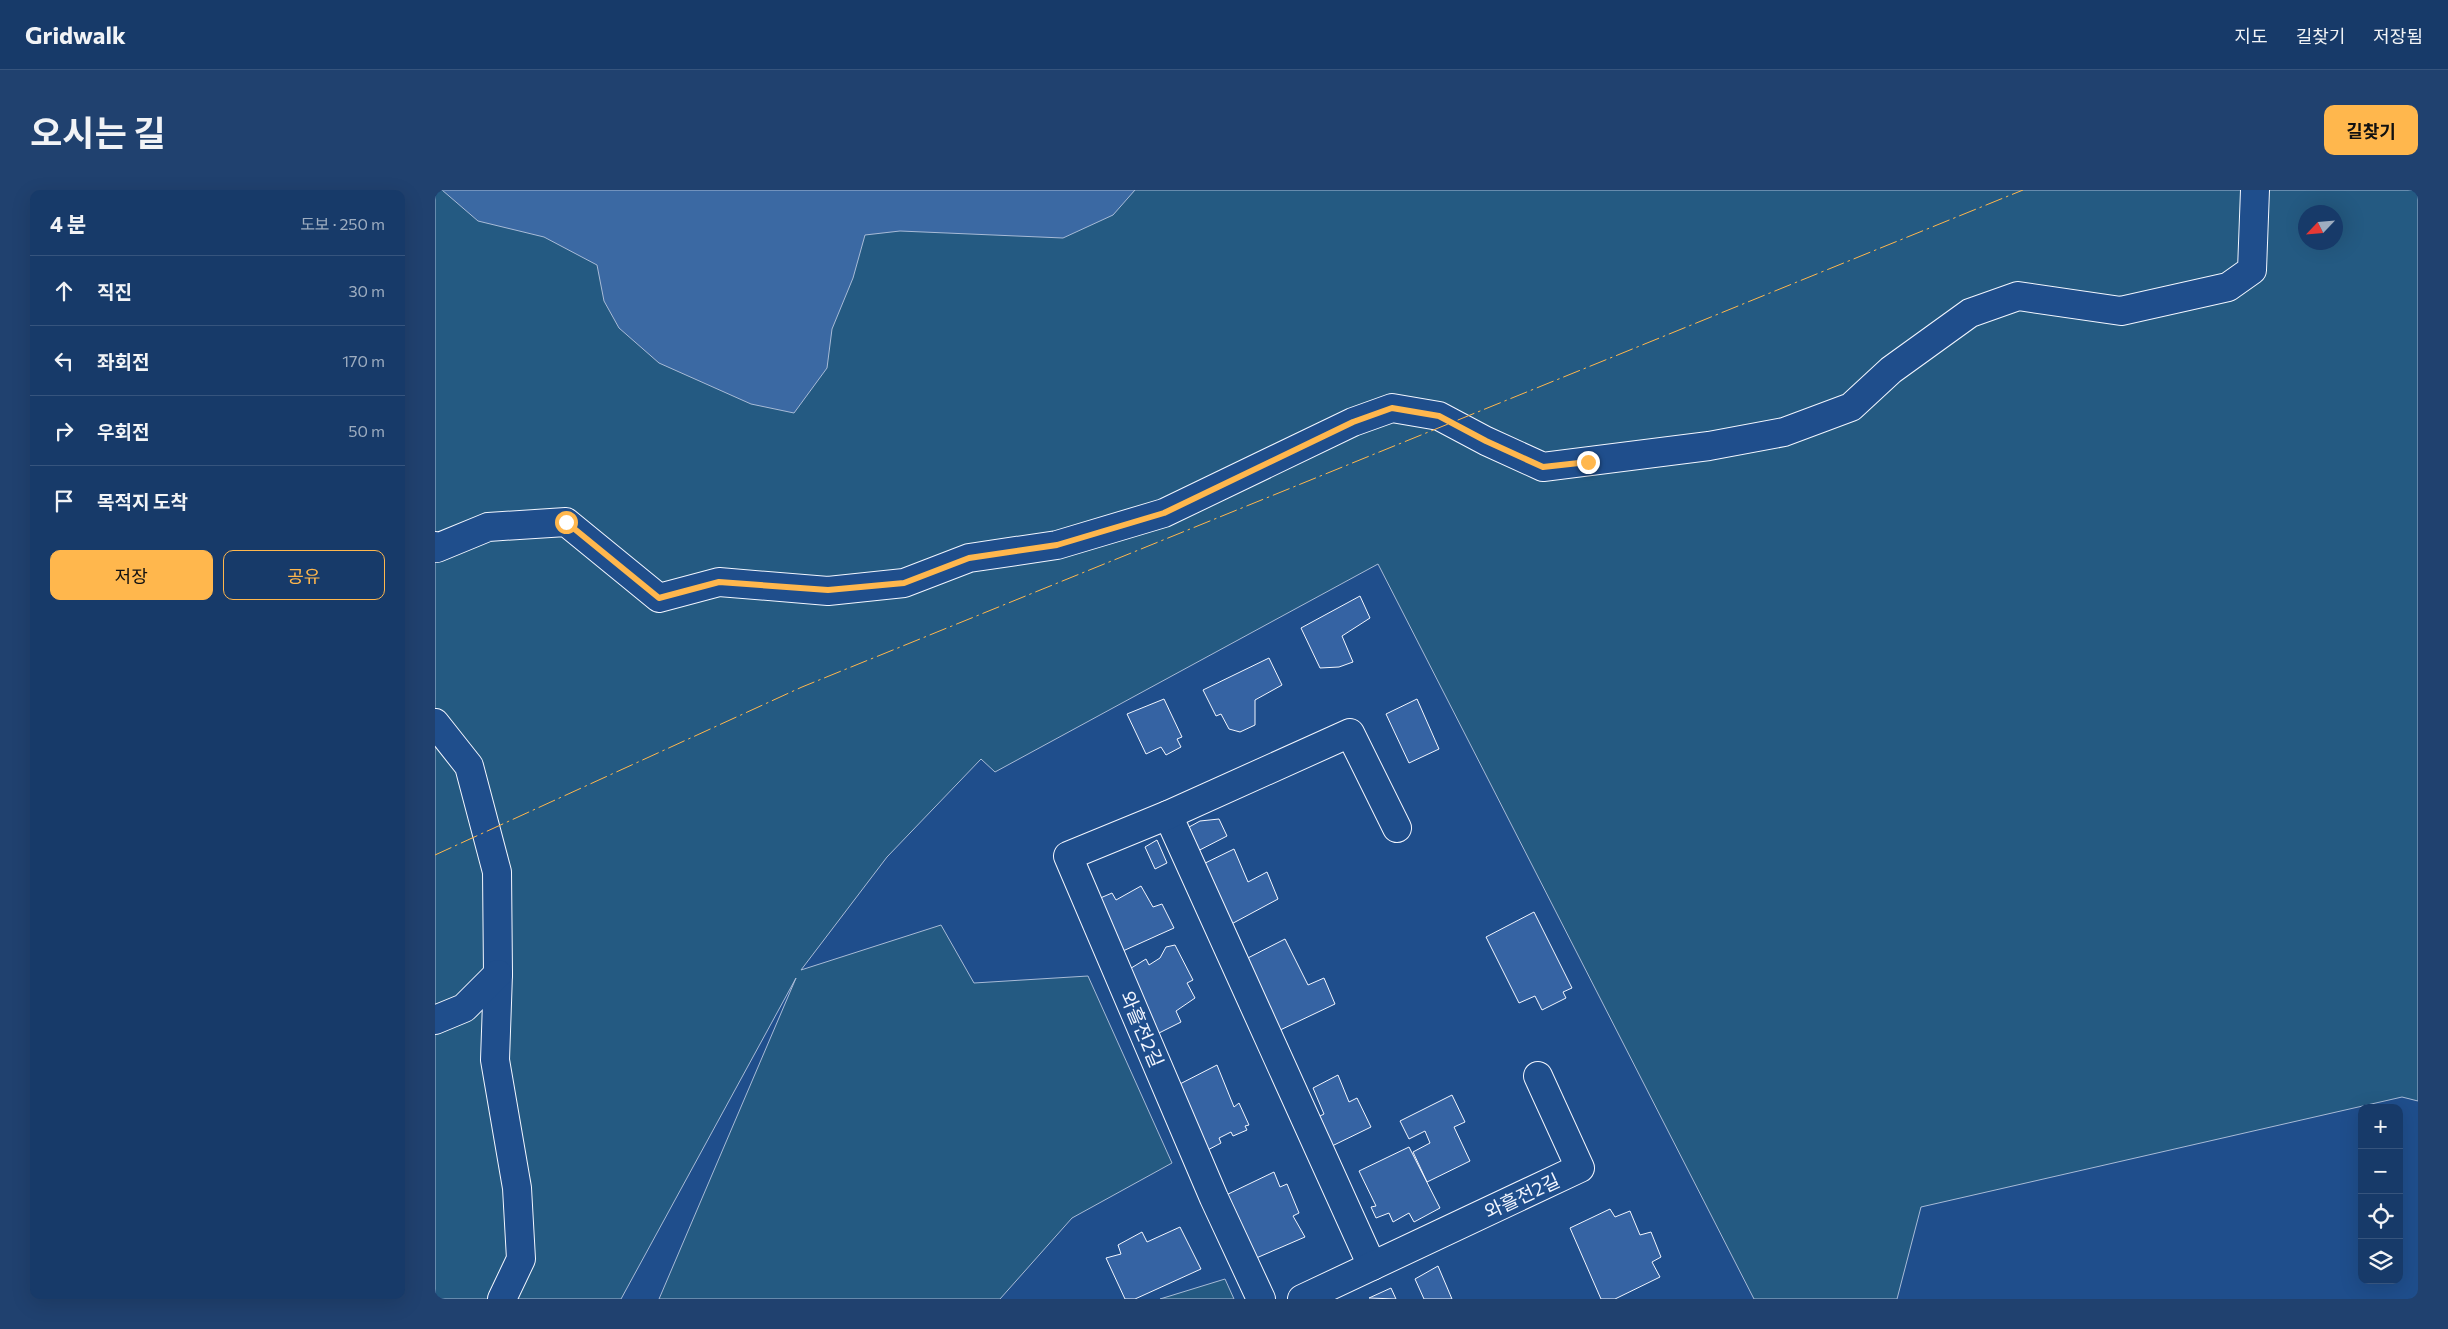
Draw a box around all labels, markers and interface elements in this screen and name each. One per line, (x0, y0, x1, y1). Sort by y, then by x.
text: Gridwalk (25, 20, 126, 49)
text: 지도 (2235, 25, 2268, 47)
text: 길찾기 (2296, 25, 2345, 47)
text: 저장됨 (2373, 25, 2423, 47)
button: 길찾기 (2324, 105, 2418, 155)
text: 오시는 길 (30, 110, 166, 153)
north arrow (2298, 205, 2343, 250)
text: 4 분 (50, 211, 86, 236)
text: 도보 · 250 m (300, 214, 385, 233)
icon: ahead (50, 277, 78, 305)
text: 직진 (97, 280, 132, 303)
text: 30 m (348, 281, 385, 300)
icon: left (50, 347, 78, 375)
text: 좌회전 (97, 350, 149, 373)
text: 170 m (342, 351, 385, 370)
icon: right (50, 417, 78, 445)
text: 우회전 (97, 420, 149, 443)
text: 50 m (348, 421, 385, 440)
route end (1577, 451, 1600, 474)
icon: arrive (50, 487, 78, 515)
text: 목적지 도착 (97, 490, 188, 513)
route start (555, 511, 578, 534)
button: 저장 (50, 550, 213, 600)
button: 공유 (223, 550, 385, 600)
street label: 와흘전2길 (1116, 987, 1169, 1070)
map controls (2358, 1104, 2403, 1284)
button: + (2358, 1104, 2403, 1149)
button: − (2358, 1149, 2403, 1194)
street label: 와흘전2길 (1480, 1168, 1563, 1223)
button: locate (2358, 1194, 2403, 1239)
button: layers (2358, 1239, 2403, 1284)

